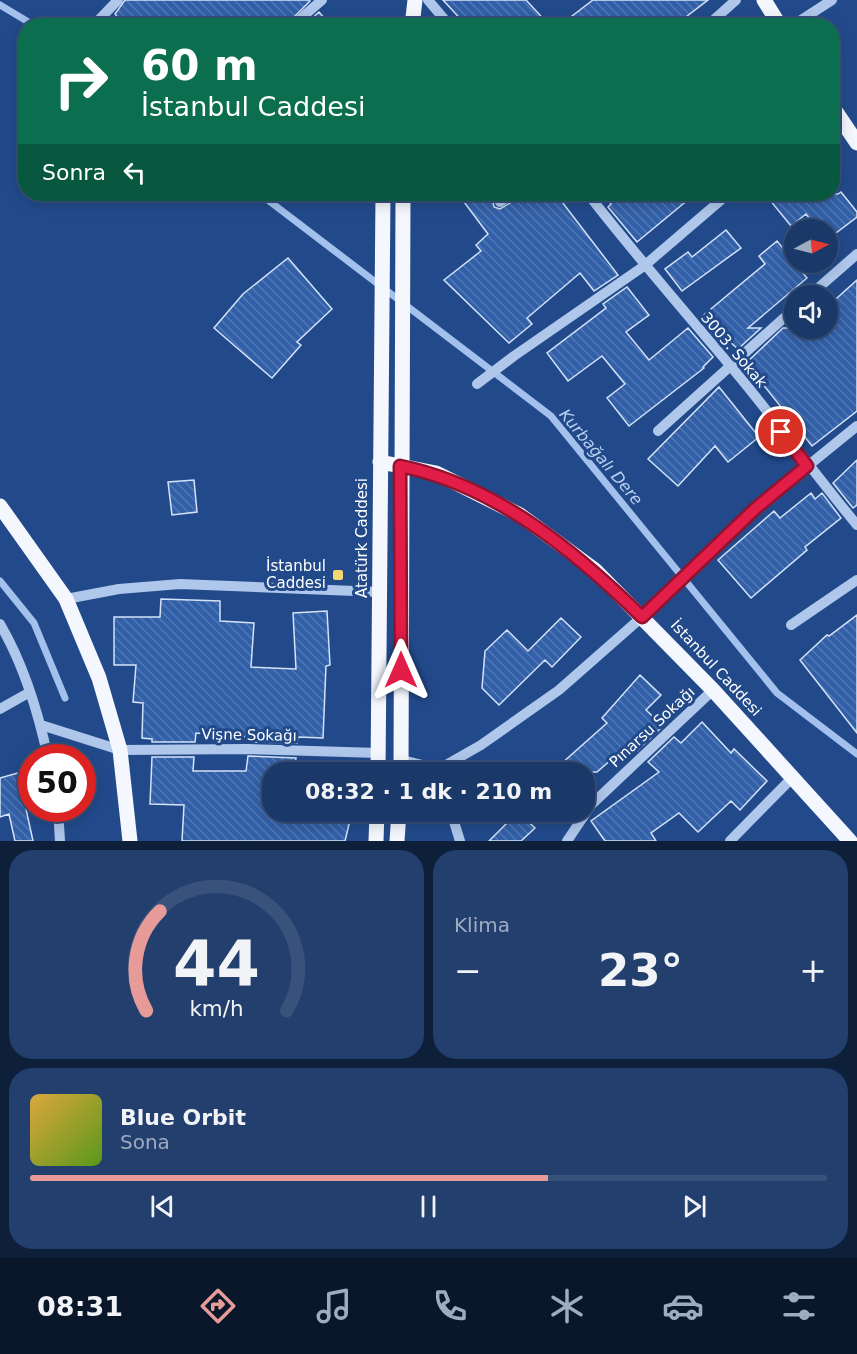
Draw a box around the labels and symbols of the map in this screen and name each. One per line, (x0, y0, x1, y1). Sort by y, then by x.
north arrow (784, 219, 838, 273)
street label: 3003. Sokak (697, 309, 771, 392)
water label: Kurbağalı Dere (555, 405, 647, 509)
pin (755, 406, 806, 457)
street label: Atatürk Caddesi (353, 478, 371, 598)
place label: İstanbul Caddesi̇ (266, 556, 326, 592)
marker: İstanbul Caddesi̇ (331, 568, 345, 582)
street label: İstanbul Caddesi (667, 616, 766, 720)
position arrow (369, 638, 433, 702)
street label: Pınarsu Sokağı (606, 683, 698, 771)
street label: Vişne Sokağı (201, 725, 297, 745)
speed limit sign: 50 (18, 744, 96, 822)

